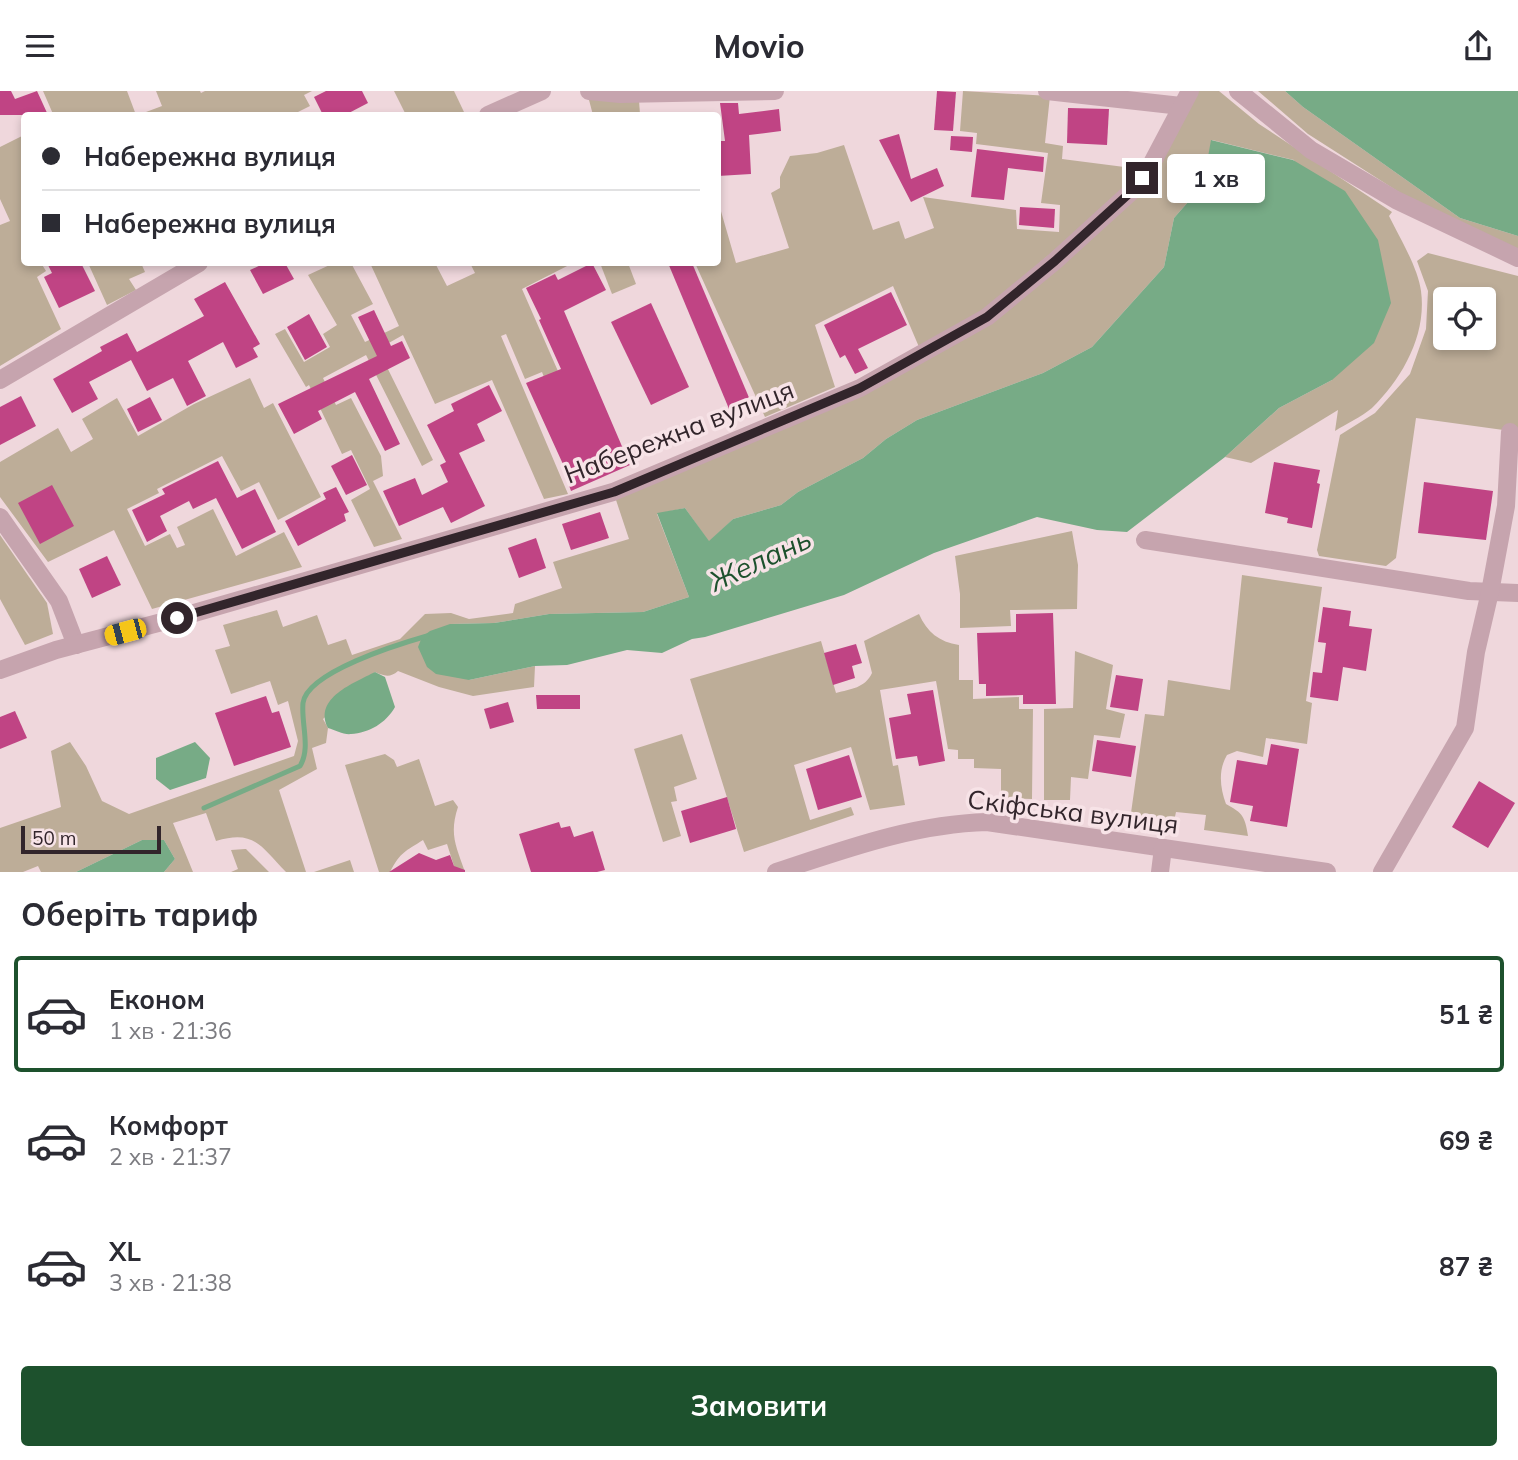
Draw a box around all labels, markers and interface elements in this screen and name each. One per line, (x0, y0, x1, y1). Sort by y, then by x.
text: Movio (713, 26, 805, 66)
icon: menu (21, 27, 59, 65)
icon: share (1459, 27, 1497, 65)
text: Набережна вулиця (84, 140, 336, 173)
callout: 1 хв (1166, 153, 1264, 203)
route end (1126, 162, 1158, 194)
text: 1 хв (1193, 164, 1239, 193)
text: Набережна вулиця (84, 207, 336, 240)
map controls (1433, 287, 1496, 350)
button: locate (1433, 287, 1496, 350)
street label: Набережна вулиця (559, 373, 798, 491)
water label: Желань (702, 521, 817, 599)
route start (161, 602, 193, 634)
car (102, 616, 149, 648)
street label: Скіфська вулиця (966, 782, 1180, 841)
scale bar (21, 823, 161, 855)
text: 50 m (32, 826, 76, 850)
text: Оберіть тариф (21, 894, 258, 934)
icon: car (25, 983, 88, 1046)
text: Економ (109, 983, 205, 1016)
text: 51 ₴ (1439, 998, 1493, 1031)
text: 1 хв · 21:36 (109, 1016, 232, 1045)
icon: car (25, 1109, 88, 1172)
text: Комфорт (109, 1109, 228, 1142)
text: 69 ₴ (1439, 1124, 1493, 1157)
text: 2 хв · 21:37 (109, 1142, 232, 1171)
icon: car (25, 1235, 88, 1298)
text: XL (109, 1235, 141, 1268)
text: 87 ₴ (1439, 1250, 1493, 1283)
text: 3 хв · 21:38 (109, 1268, 232, 1297)
button: Замовити (21, 1366, 1497, 1446)

